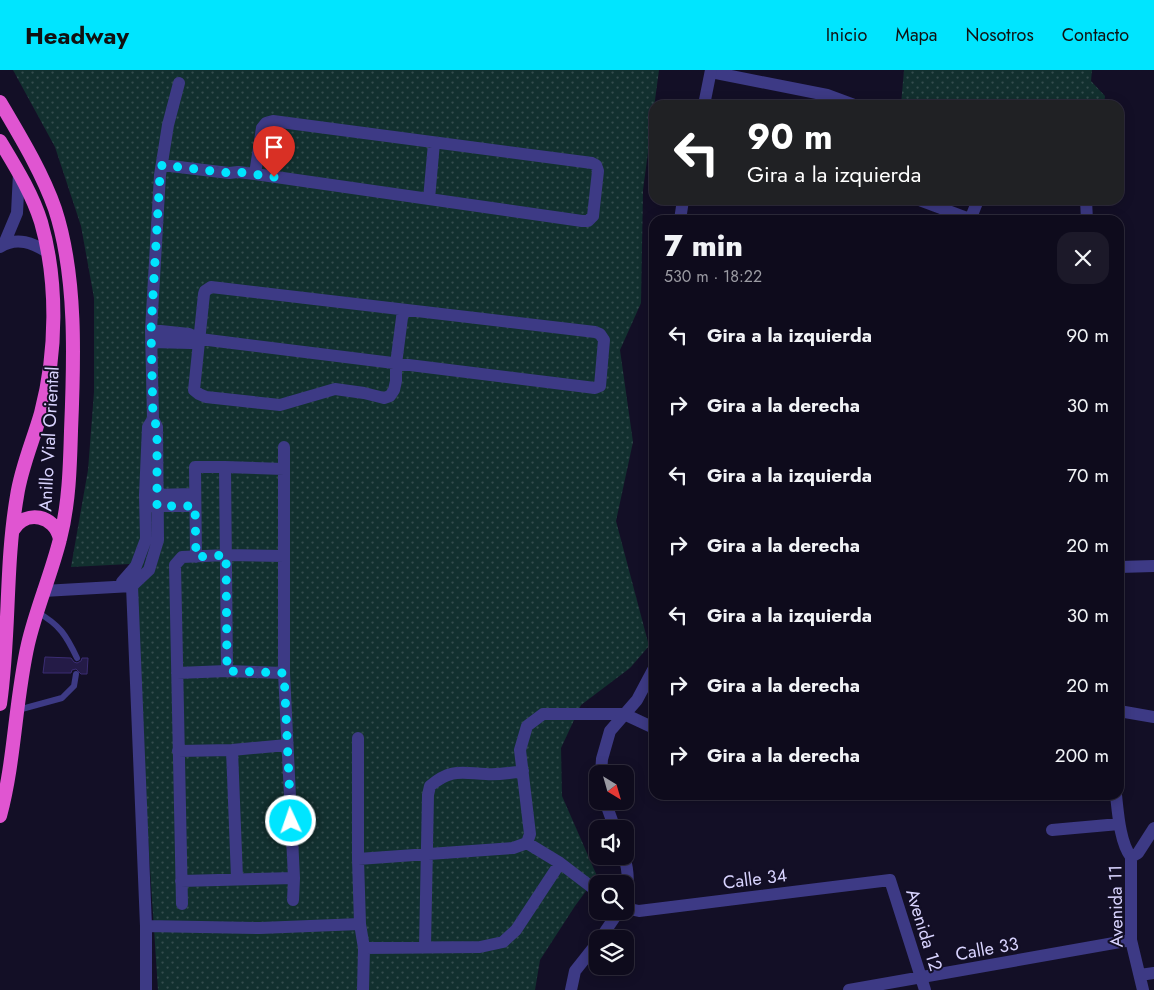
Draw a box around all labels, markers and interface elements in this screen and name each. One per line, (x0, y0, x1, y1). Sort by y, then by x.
text: Headway (25, 18, 129, 53)
text: Inicio (826, 22, 867, 48)
text: Mapa (895, 22, 937, 48)
text: Nosotros (965, 22, 1034, 48)
text: Contacto (1062, 22, 1129, 48)
text: 90 m (747, 112, 833, 162)
icon: left (664, 120, 729, 185)
pin (253, 126, 295, 177)
icon: arrive (260, 133, 288, 161)
text: Gira a la izquierda (747, 158, 921, 190)
text: 7 min (664, 224, 743, 267)
button: close (1057, 232, 1109, 284)
text: 530 m · 18:22 (664, 265, 762, 288)
icon: left (664, 321, 692, 349)
text: Gira a la izquierda (707, 322, 872, 349)
text: 90 m (1066, 322, 1109, 349)
street label: Anillo Vial Oriental (32, 366, 66, 512)
icon: right (664, 391, 692, 419)
text: Gira a la derecha (707, 392, 860, 419)
text: 30 m (1067, 392, 1109, 419)
icon: left (664, 461, 692, 489)
text: Gira a la izquierda (707, 462, 872, 489)
text: 70 m (1067, 462, 1109, 489)
icon: right (664, 531, 692, 559)
text: Gira a la derecha (707, 532, 860, 559)
text: 20 m (1066, 532, 1109, 559)
icon: left (664, 601, 692, 629)
text: Gira a la izquierda (707, 602, 872, 629)
text: 30 m (1067, 602, 1109, 629)
icon: right (664, 671, 692, 699)
text: Gira a la derecha (707, 672, 860, 699)
text: 20 m (1066, 672, 1109, 699)
icon: right (664, 741, 692, 769)
text: Gira a la derecha (707, 742, 860, 769)
text: 200 m (1055, 742, 1109, 769)
north arrow (589, 765, 634, 810)
map controls (589, 765, 634, 975)
position arrow (264, 794, 316, 846)
button: sound (589, 820, 634, 865)
street label: Calle 34 (722, 862, 788, 896)
street label: Avenida 11 (1102, 864, 1130, 948)
button: search (589, 875, 634, 920)
street label: Avenida 12 (899, 886, 949, 974)
button: layers (589, 930, 634, 975)
street label: Calle 33 (953, 931, 1021, 967)

